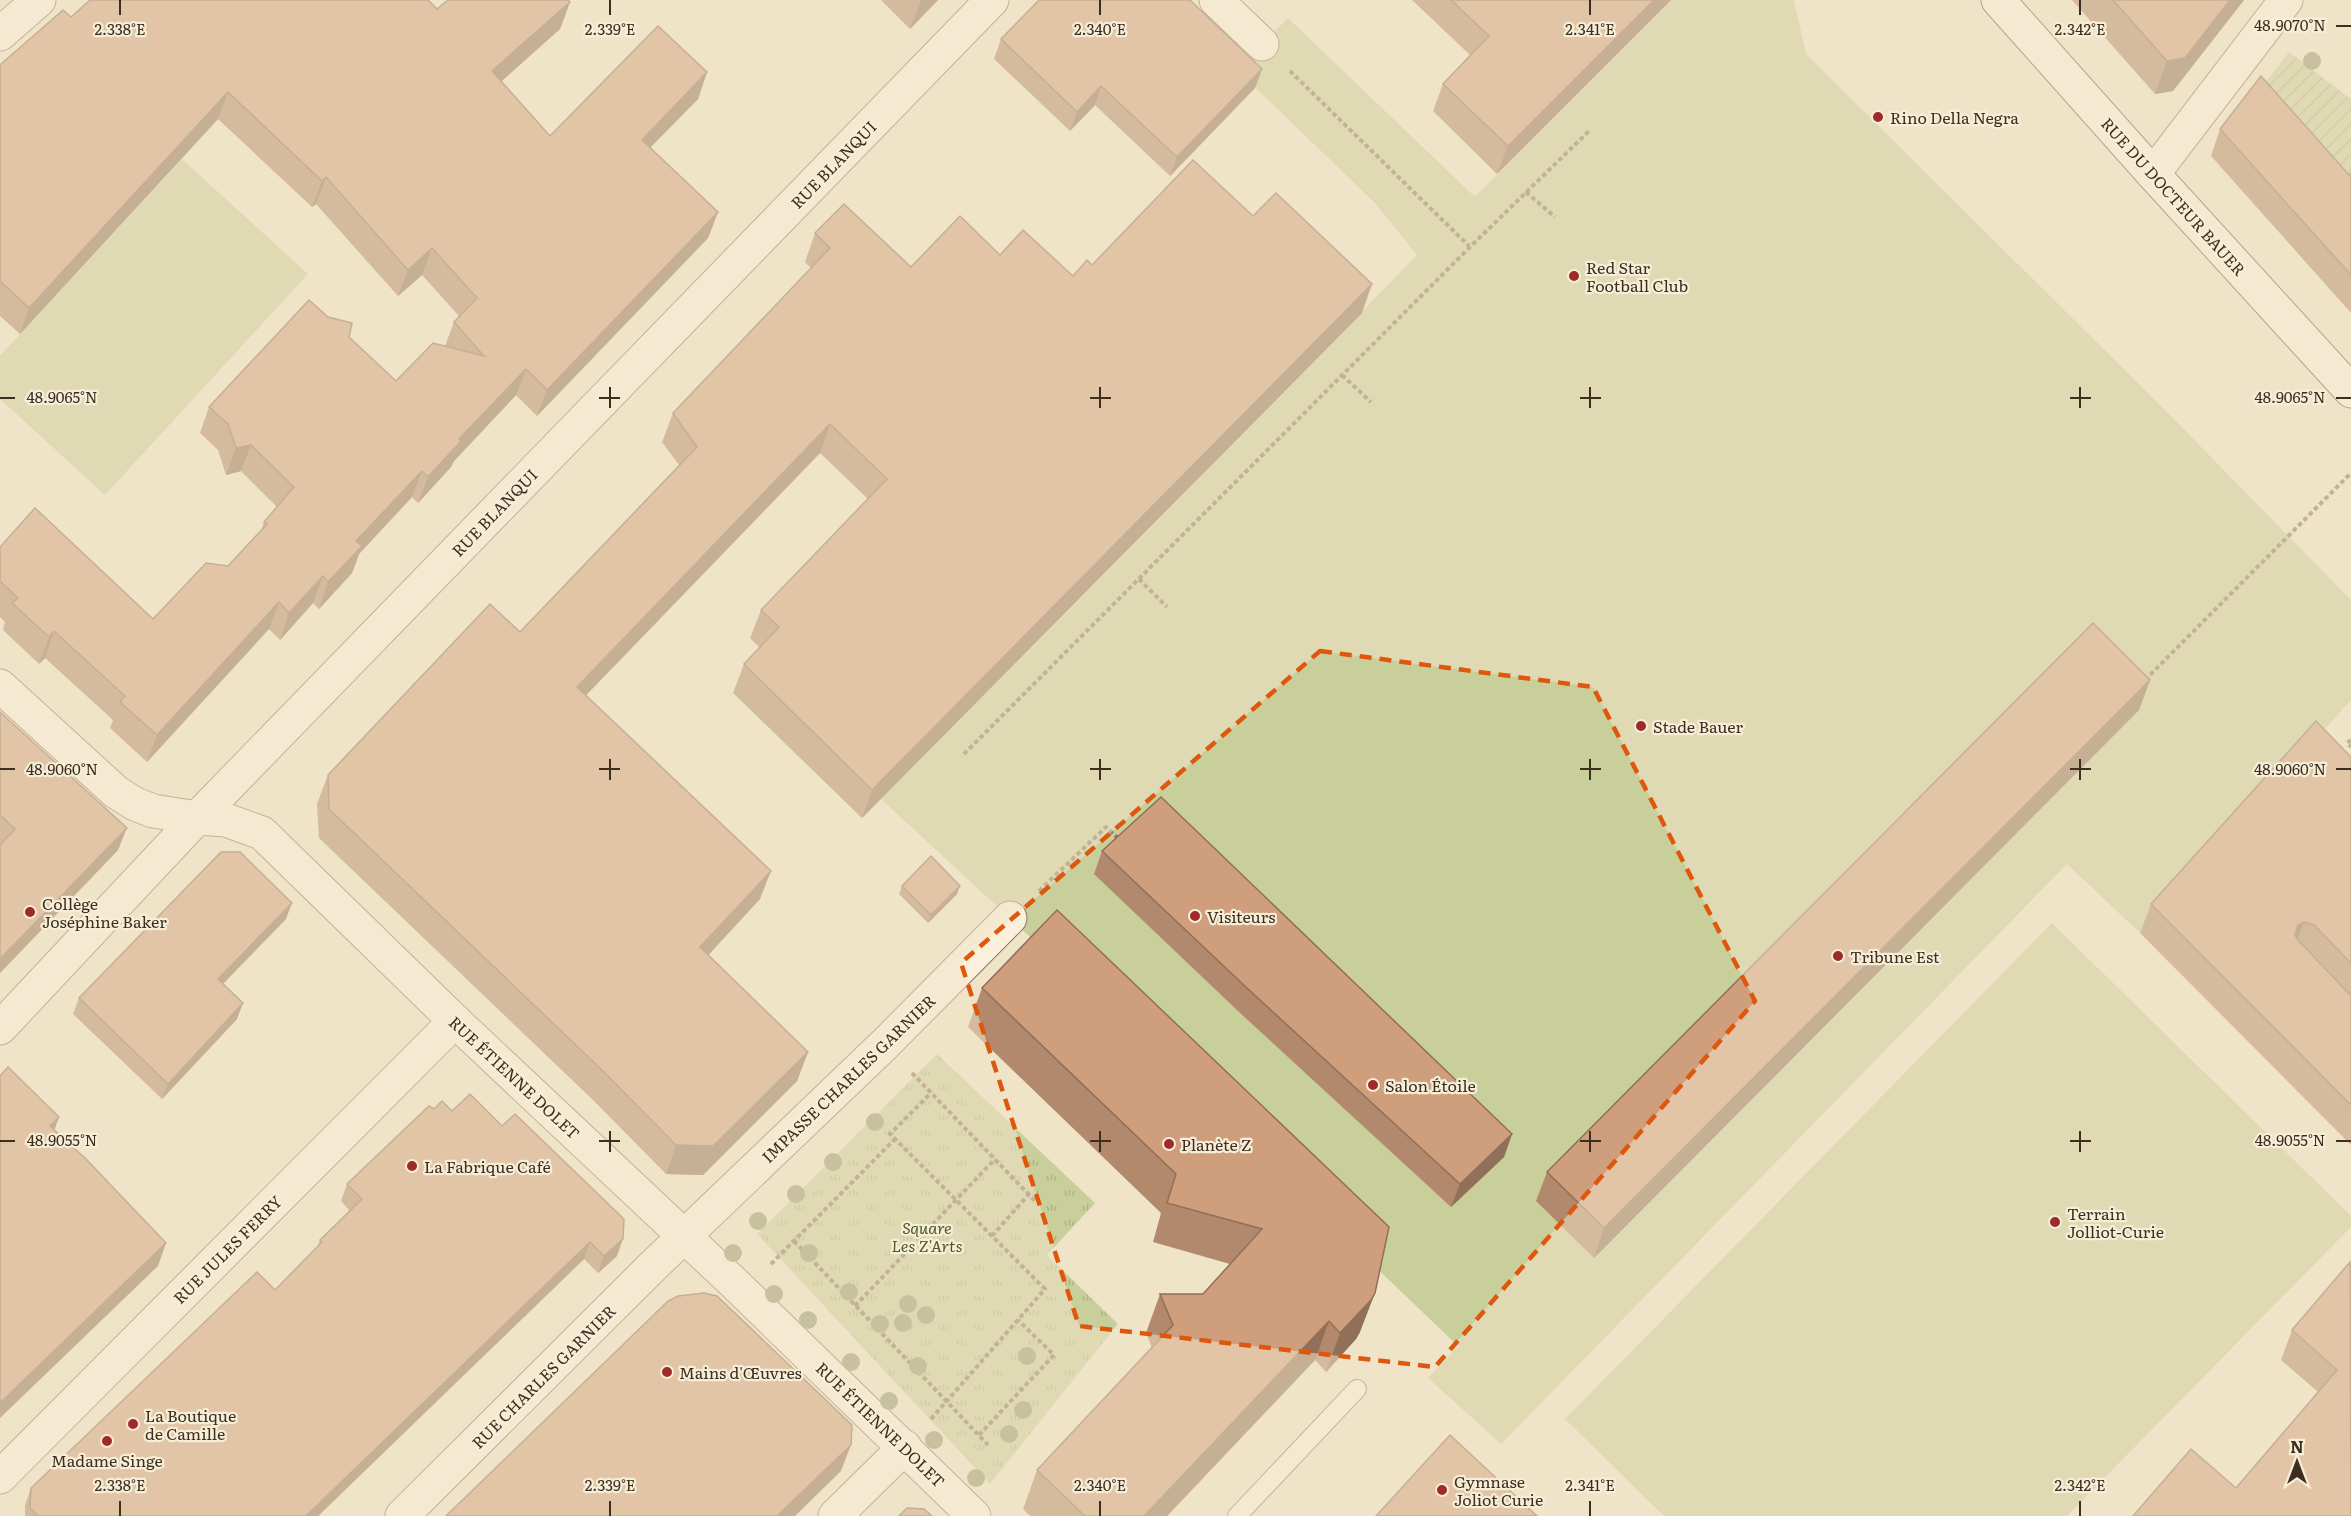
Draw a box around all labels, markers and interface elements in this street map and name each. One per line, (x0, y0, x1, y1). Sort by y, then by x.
text: 48.9070°N (2254, 13, 2326, 36)
text: 2.338°E (94, 17, 146, 40)
text: 2.339°E (585, 17, 635, 40)
text: 2.340°E (1074, 17, 1126, 40)
text: 2.341°E (1565, 17, 1615, 40)
text: 2.342°E (2054, 17, 2106, 40)
place label: Rino Della Negra (1890, 105, 2019, 129)
marker: Rino Della Negra (1871, 110, 1885, 124)
street label: RUE DU DOCTEUR BAUER (2096, 111, 2252, 281)
street label: RUE BLANQUI (785, 115, 881, 213)
place label: Red Star Football Club (1586, 255, 1688, 297)
marker: Red Star Football Club (1567, 269, 1581, 283)
text: 48.9065°N (26, 385, 98, 408)
text: 48.9065°N (2254, 385, 2326, 408)
street label: RUE BLANQUI (446, 463, 542, 561)
place label: Stade Bauer (1653, 714, 1743, 738)
marker: Stade Bauer (1634, 719, 1648, 733)
text: 48.9060°N (26, 757, 98, 780)
text: 48.9060°N (2254, 757, 2326, 780)
place label: Collège Joséphine Baker (42, 891, 167, 933)
place label: Visiteurs (1207, 904, 1276, 928)
marker: Collège Joséphine Baker (23, 905, 37, 919)
marker: Visiteurs (1188, 909, 1202, 923)
place label: Tribune Est (1850, 944, 1940, 968)
marker: Tribune Est (1831, 949, 1845, 963)
street label: IMPASSE CHARLES GARNIER (756, 988, 941, 1168)
street label: RUE ÉTIENNE DOLET (444, 1010, 586, 1144)
place label: Salon Étoile (1385, 1073, 1476, 1097)
marker: Salon Étoile (1366, 1078, 1380, 1092)
text: 48.9055°N (27, 1128, 97, 1151)
text: 48.9055°N (2255, 1128, 2325, 1151)
place label: Planète Z (1181, 1132, 1251, 1156)
marker: Planète Z (1162, 1137, 1176, 1151)
place label: La Fabrique Café (424, 1154, 551, 1178)
marker: La Fabrique Café (405, 1159, 419, 1173)
street label: RUE JULES FERRY (167, 1189, 287, 1309)
place label: Terrain Jolliot-Curie (2067, 1201, 2164, 1243)
park label: Square Les Z'Arts (891, 1215, 963, 1257)
marker: Terrain Jolliot-Curie (2048, 1215, 2062, 1229)
street label: RUE CHARLES GARNIER (466, 1298, 621, 1453)
street label: RUE ÉTIENNE DOLET (811, 1356, 951, 1492)
place label: Mains d'Œuvres (679, 1360, 802, 1384)
marker: Mains d'Œuvres (660, 1365, 674, 1379)
place label: La Boutique de Camille (145, 1403, 236, 1445)
marker: La Boutique de Camille (126, 1417, 140, 1431)
north arrow (2267, 1432, 2327, 1492)
marker: Madame Singe (100, 1434, 114, 1448)
text: N (2290, 1434, 2304, 1458)
place label: Madame Singe (51, 1448, 163, 1472)
place label: Gymnase Joliot Curie (1454, 1469, 1543, 1511)
text: 2.338°E (94, 1473, 146, 1496)
text: 2.339°E (585, 1473, 635, 1496)
text: 2.340°E (1074, 1473, 1126, 1496)
text: 2.341°E (1565, 1473, 1615, 1496)
text: 2.342°E (2054, 1473, 2106, 1496)
marker: Gymnase Joliot Curie (1435, 1483, 1449, 1497)

